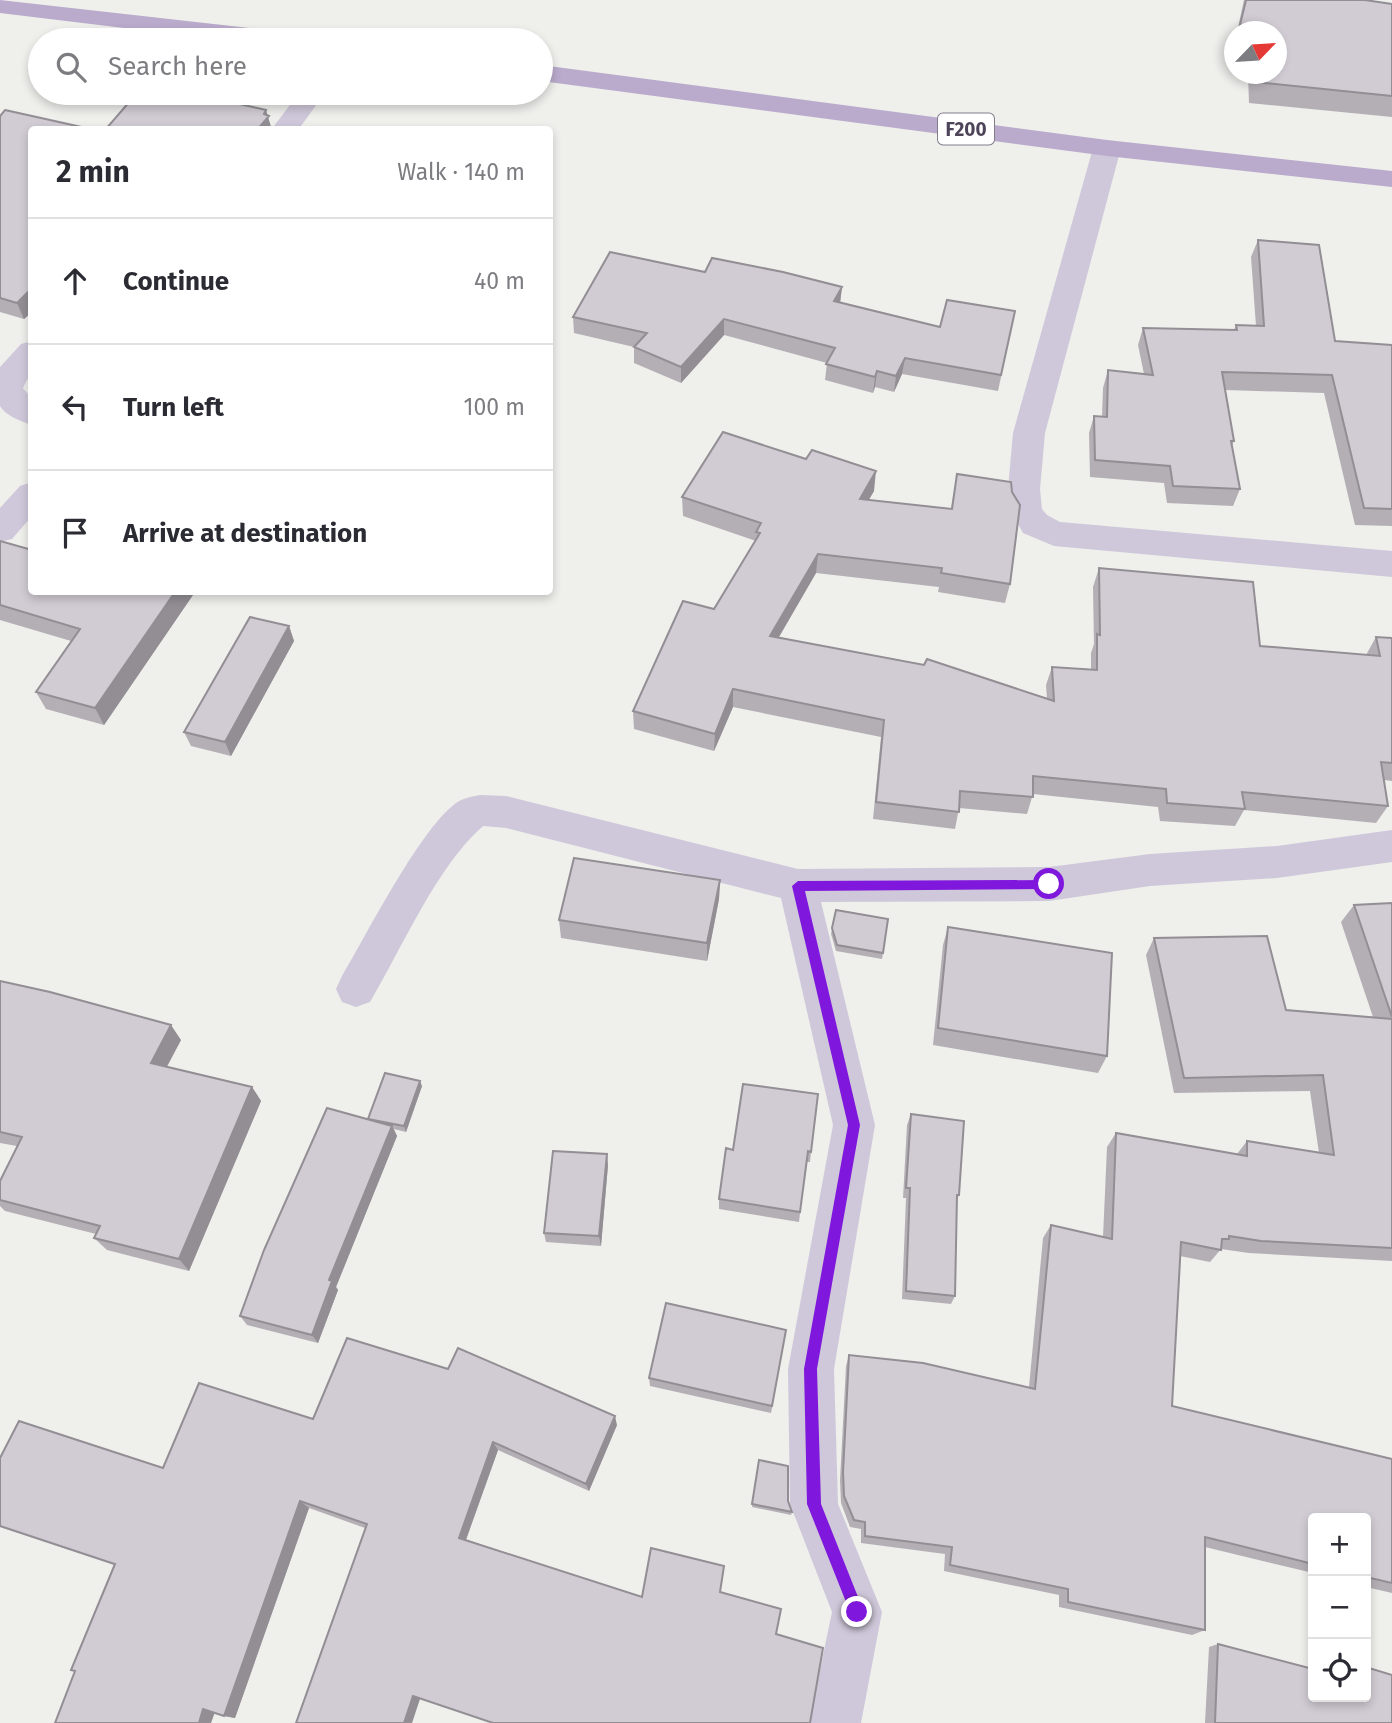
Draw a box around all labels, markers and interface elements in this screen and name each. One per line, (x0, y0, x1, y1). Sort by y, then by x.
north arrow (1224, 21, 1287, 84)
search box (28, 28, 553, 105)
icon: search (52, 48, 90, 86)
text: Search here (108, 51, 247, 82)
road number: F200 (938, 113, 994, 144)
text: 2 min (56, 154, 130, 190)
text: Walk · 140 m (397, 158, 525, 186)
icon: ahead (56, 262, 94, 300)
text: Continue (123, 266, 229, 297)
text: 40 m (474, 267, 525, 295)
icon: left (56, 388, 94, 426)
text: Turn left (123, 392, 224, 423)
text: 100 m (464, 393, 525, 421)
icon: arrive (56, 514, 94, 552)
text: Arrive at destination (123, 518, 367, 549)
route start (1033, 868, 1064, 899)
map controls (1308, 1513, 1371, 1702)
button: + (1308, 1513, 1371, 1576)
button: − (1308, 1576, 1371, 1639)
route end (841, 1596, 872, 1627)
button: locate (1308, 1639, 1371, 1702)

